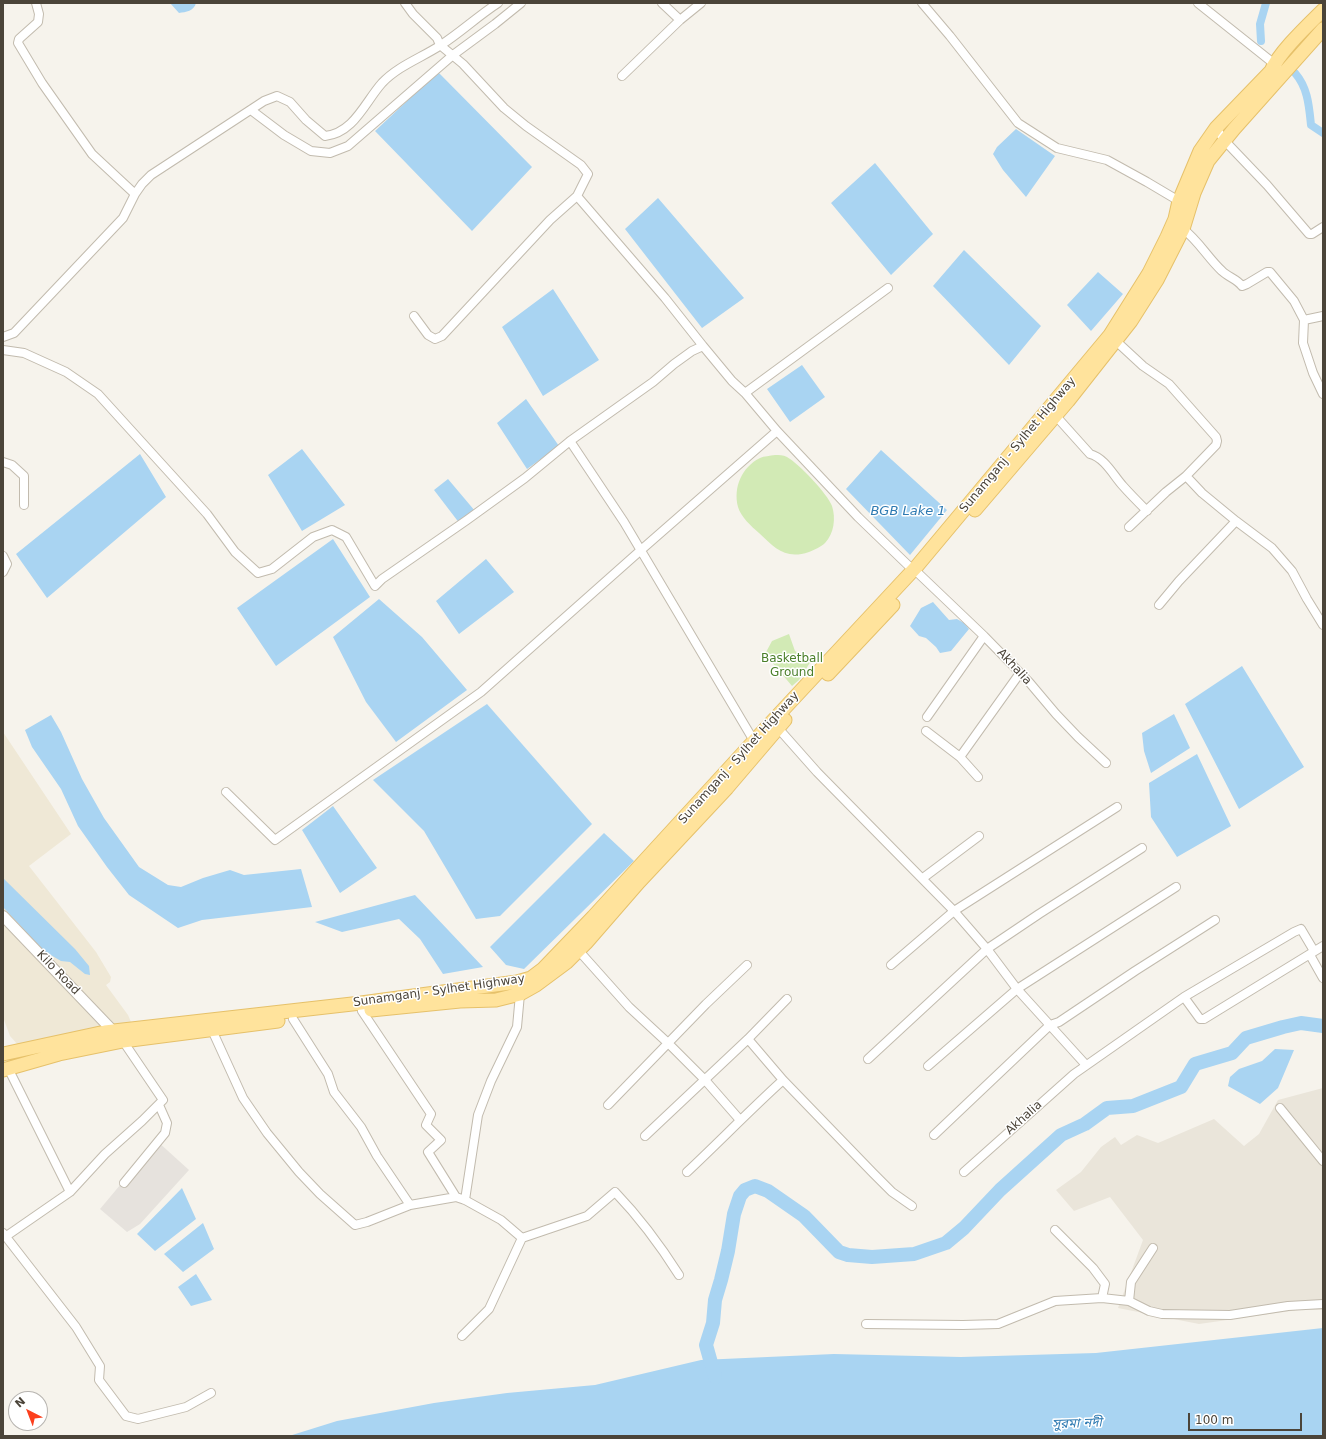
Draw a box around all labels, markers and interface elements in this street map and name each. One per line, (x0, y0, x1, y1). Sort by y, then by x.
street label: Sunamganj - Sylhet Highway (957, 374, 1079, 516)
water label: BGB Lake 1 (870, 504, 946, 520)
street label: Akhalia (994, 646, 1034, 688)
park label: Basketball Ground (761, 652, 823, 680)
street label: Sunamganj - Sylhet Highway (676, 689, 802, 827)
street label: Kilo Road (33, 948, 83, 998)
street label: Sunamganj - Sylhet Highway (352, 972, 526, 1010)
street label: Akhalia (1003, 1098, 1045, 1138)
north arrow (8, 1391, 48, 1431)
text: N (13, 1395, 28, 1410)
scale bar (1190, 1405, 1304, 1431)
text: 100 m (1195, 1413, 1233, 1427)
water label: সুরমা নদী (1052, 1415, 1102, 1433)

